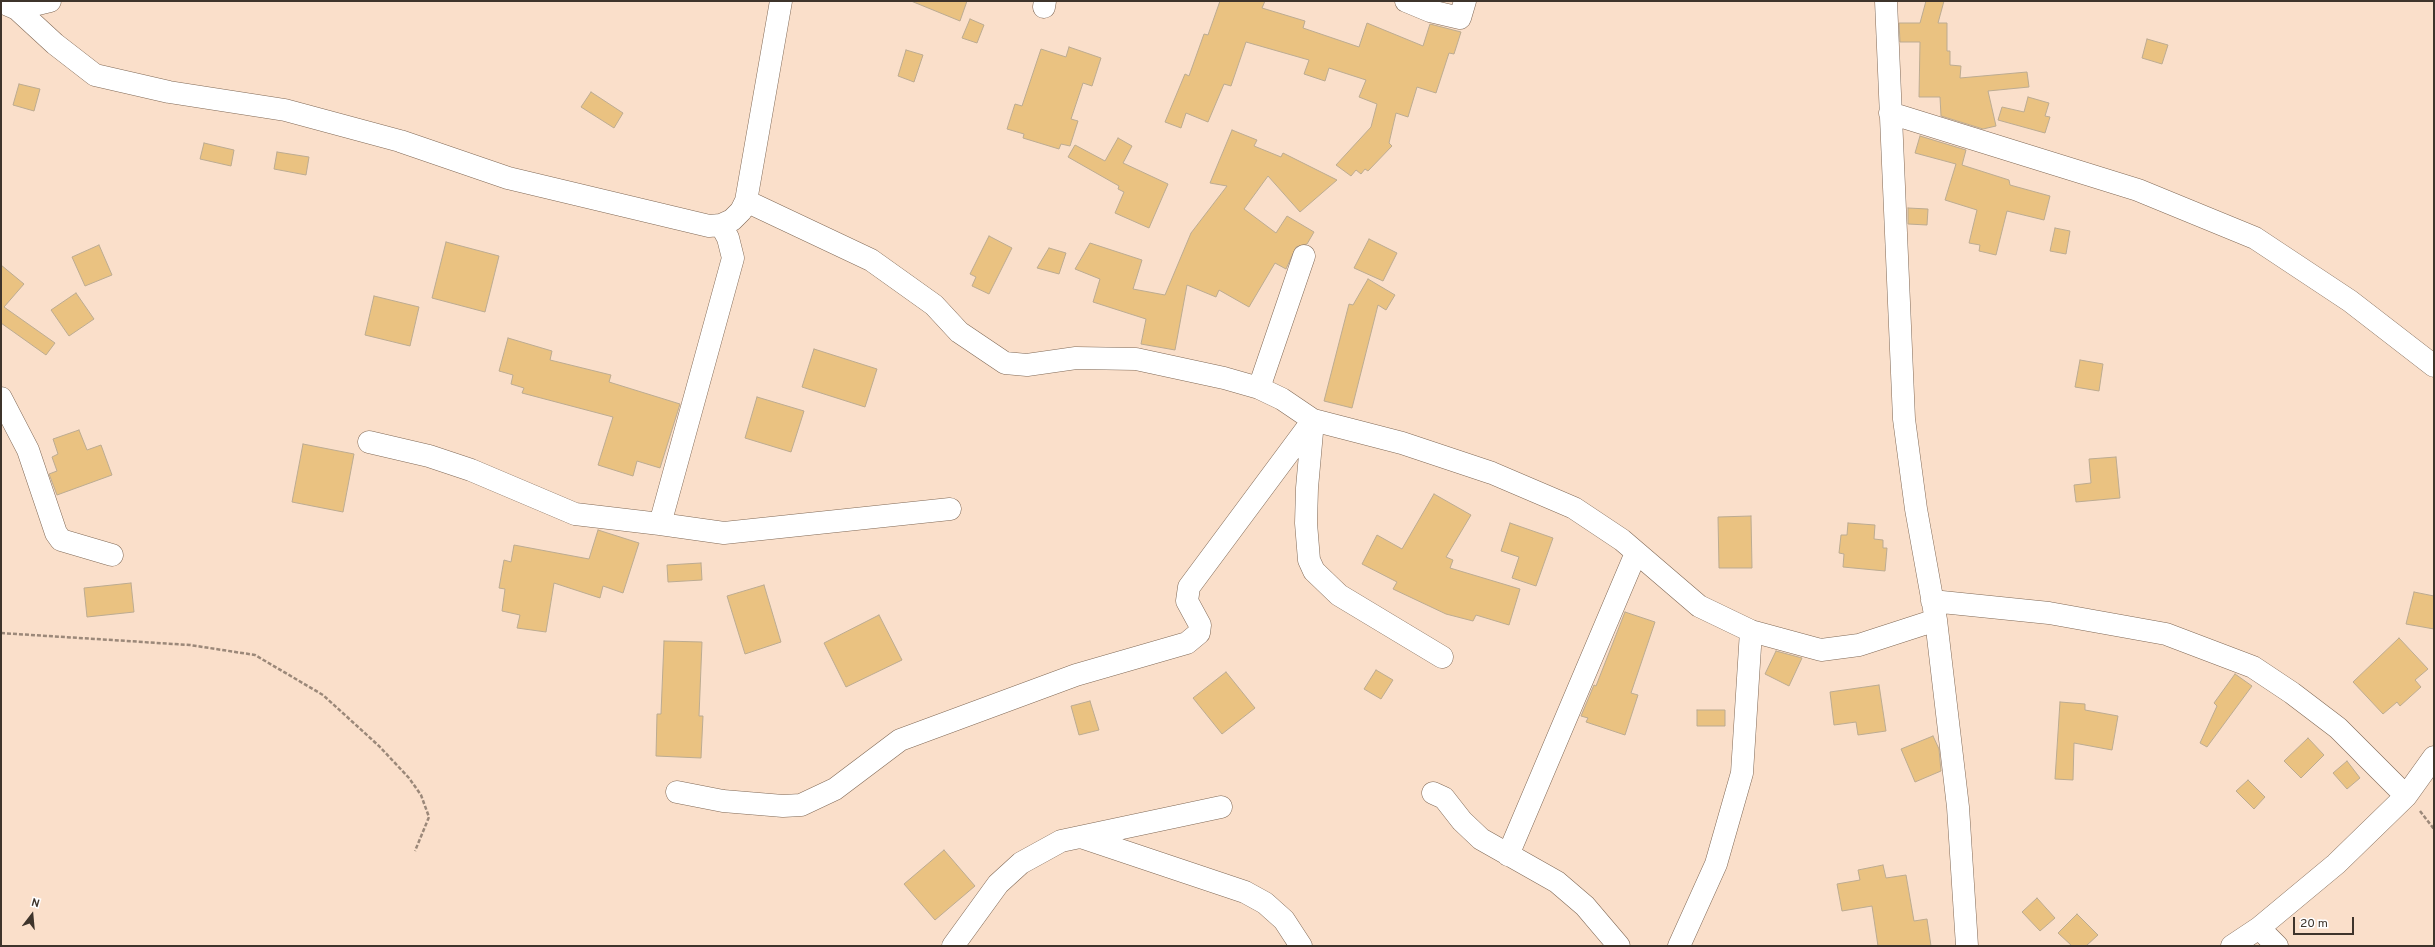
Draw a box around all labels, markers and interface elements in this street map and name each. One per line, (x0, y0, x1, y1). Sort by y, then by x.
north arrow (12, 895, 52, 935)
text: N (30, 896, 41, 911)
scale bar (2295, 909, 2356, 935)
text: 20 m (2300, 916, 2328, 932)

